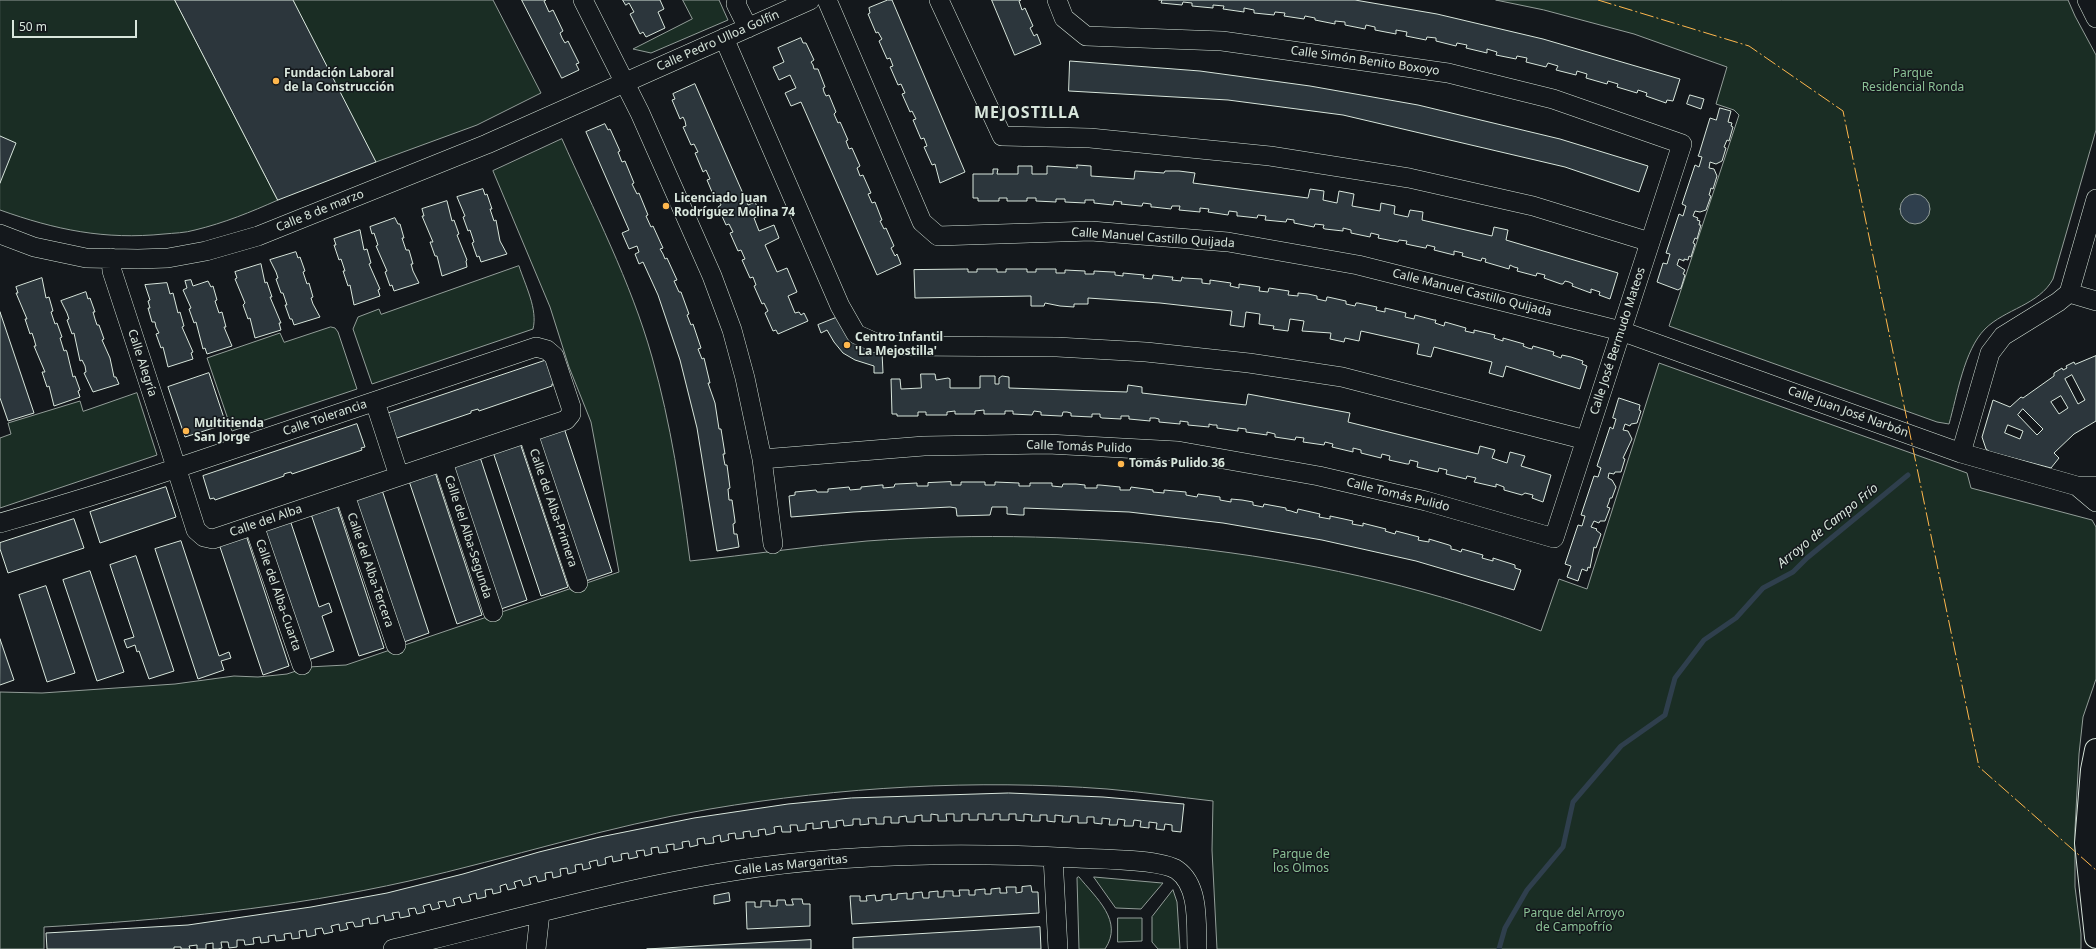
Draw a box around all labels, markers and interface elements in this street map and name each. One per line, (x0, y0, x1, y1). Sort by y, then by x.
street label: Calle Pedro Ulloa Golfín (654, 7, 782, 75)
scale bar (14, 12, 139, 38)
text: 50 m (19, 18, 47, 35)
street label: Calle Simón Benito Boxoyo (1290, 43, 1440, 79)
place label: Fundación Laboral de la Construcción (284, 67, 394, 95)
park label: Parque Residencial Ronda (1862, 67, 1964, 95)
marker: Fundación Laboral de la Construcción (271, 76, 281, 86)
district label: MEJOSTILLA (974, 103, 1080, 123)
street label: Calle 8 de marzo (274, 187, 366, 235)
place label: Licenciado Juan Rodríguez Molina 74 (674, 192, 795, 220)
marker: Licenciado Juan Rodríguez Molina 74 (661, 201, 671, 211)
street label: Calle Manuel Castillo Quijada (1071, 225, 1235, 251)
street label: Calle José Bermudo Mateos (1587, 265, 1649, 417)
street label: Calle Manuel Castillo Quijada (1391, 266, 1553, 320)
street label: Calle Alegría (124, 327, 160, 399)
place label: Centro Infantil 'La Mejostilla' (855, 331, 943, 359)
marker: Centro Infantil 'La Mejostilla' (842, 340, 852, 350)
street label: Calle Juan José Narbón (1786, 383, 1910, 441)
street label: Calle Tolerancia (281, 397, 369, 439)
place label: Multitienda San Jorge (194, 417, 264, 445)
marker: Multitienda San Jorge (181, 426, 191, 436)
street label: Calle Tomás Pulido (1026, 438, 1132, 456)
street label: Calle del Alba-Primera (526, 447, 580, 569)
place label: Tomás Pulido 36 (1129, 457, 1225, 471)
marker: Tomás Pulido 36 (1116, 459, 1126, 469)
street label: Calle del Alba-Segunda (441, 473, 495, 601)
street label: Calle Tomás Pulido (1345, 475, 1451, 515)
water label: Arroyo de Campo Frío (1774, 481, 1882, 571)
street label: Calle del Alba (228, 502, 304, 540)
street label: Calle del Alba-Tercera (344, 511, 396, 629)
street label: Calle del Alba-Cuarta (252, 537, 304, 653)
park label: Parque de los Olmos (1272, 848, 1330, 876)
street label: Calle Las Margaritas (734, 852, 848, 878)
park label: Parque del Arroyo de Campofrío (1523, 907, 1625, 935)

